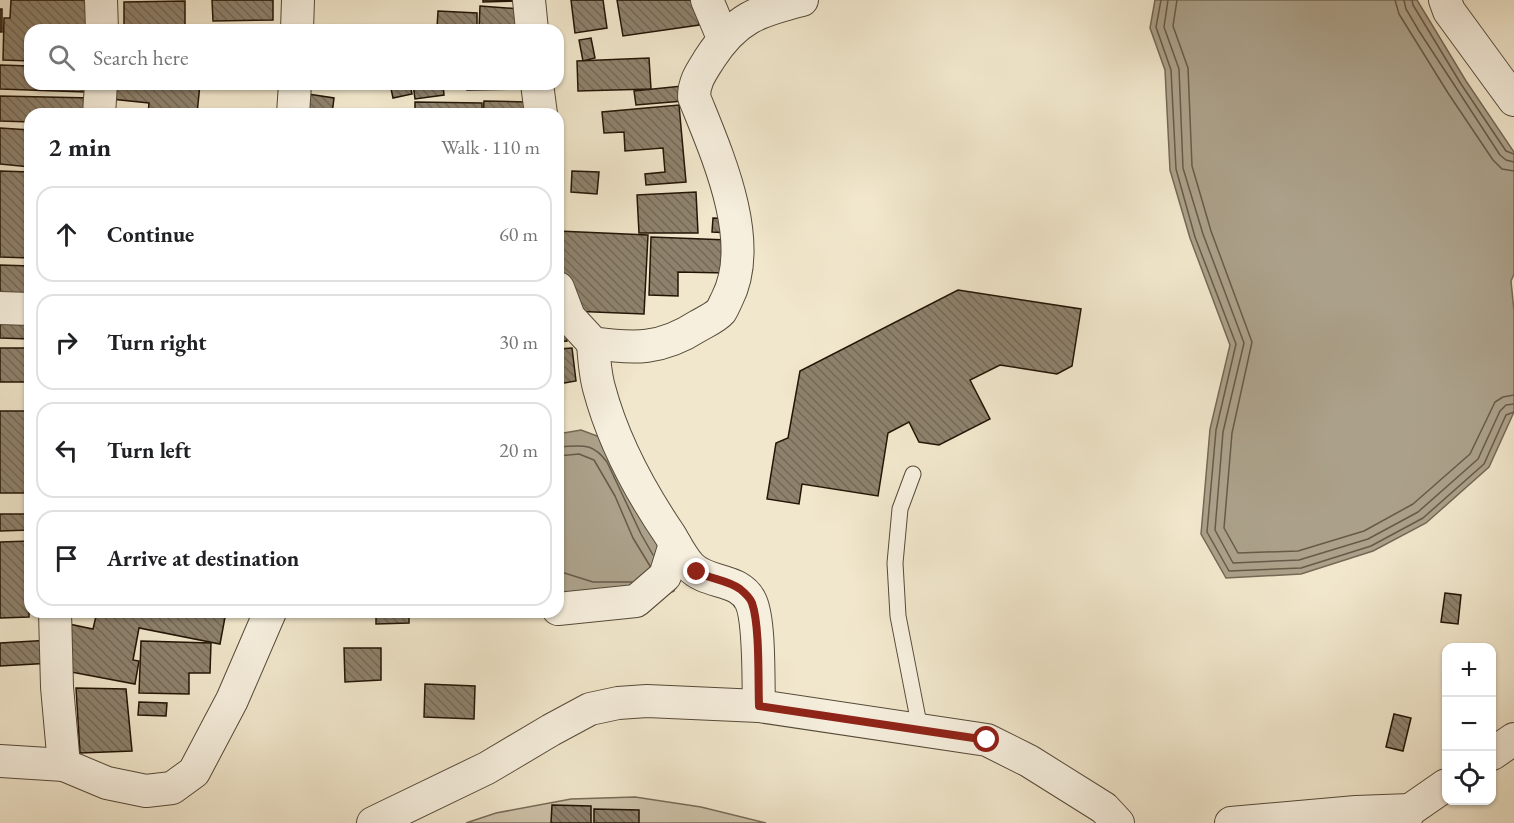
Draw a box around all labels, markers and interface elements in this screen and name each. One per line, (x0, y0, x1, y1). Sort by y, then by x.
search box (24, 24, 564, 90)
icon: search (45, 41, 78, 74)
text: Search here (93, 43, 188, 72)
text: 2 min (48, 130, 111, 164)
text: Walk · 110 m (441, 134, 540, 160)
icon: ahead (50, 218, 83, 251)
text: Continue (107, 220, 194, 249)
text: 60 m (499, 221, 538, 247)
icon: right (50, 326, 83, 359)
text: Turn right (107, 328, 206, 357)
text: 30 m (499, 329, 538, 355)
icon: left (50, 434, 83, 467)
text: Turn left (107, 436, 191, 465)
text: 20 m (499, 437, 538, 463)
icon: arrive (50, 542, 83, 575)
text: Arrive at destination (107, 544, 299, 573)
route end (683, 558, 709, 584)
map controls (1442, 643, 1496, 805)
button: + (1442, 643, 1496, 697)
button: − (1442, 697, 1496, 751)
route start (973, 726, 999, 752)
button: locate (1442, 751, 1496, 805)

